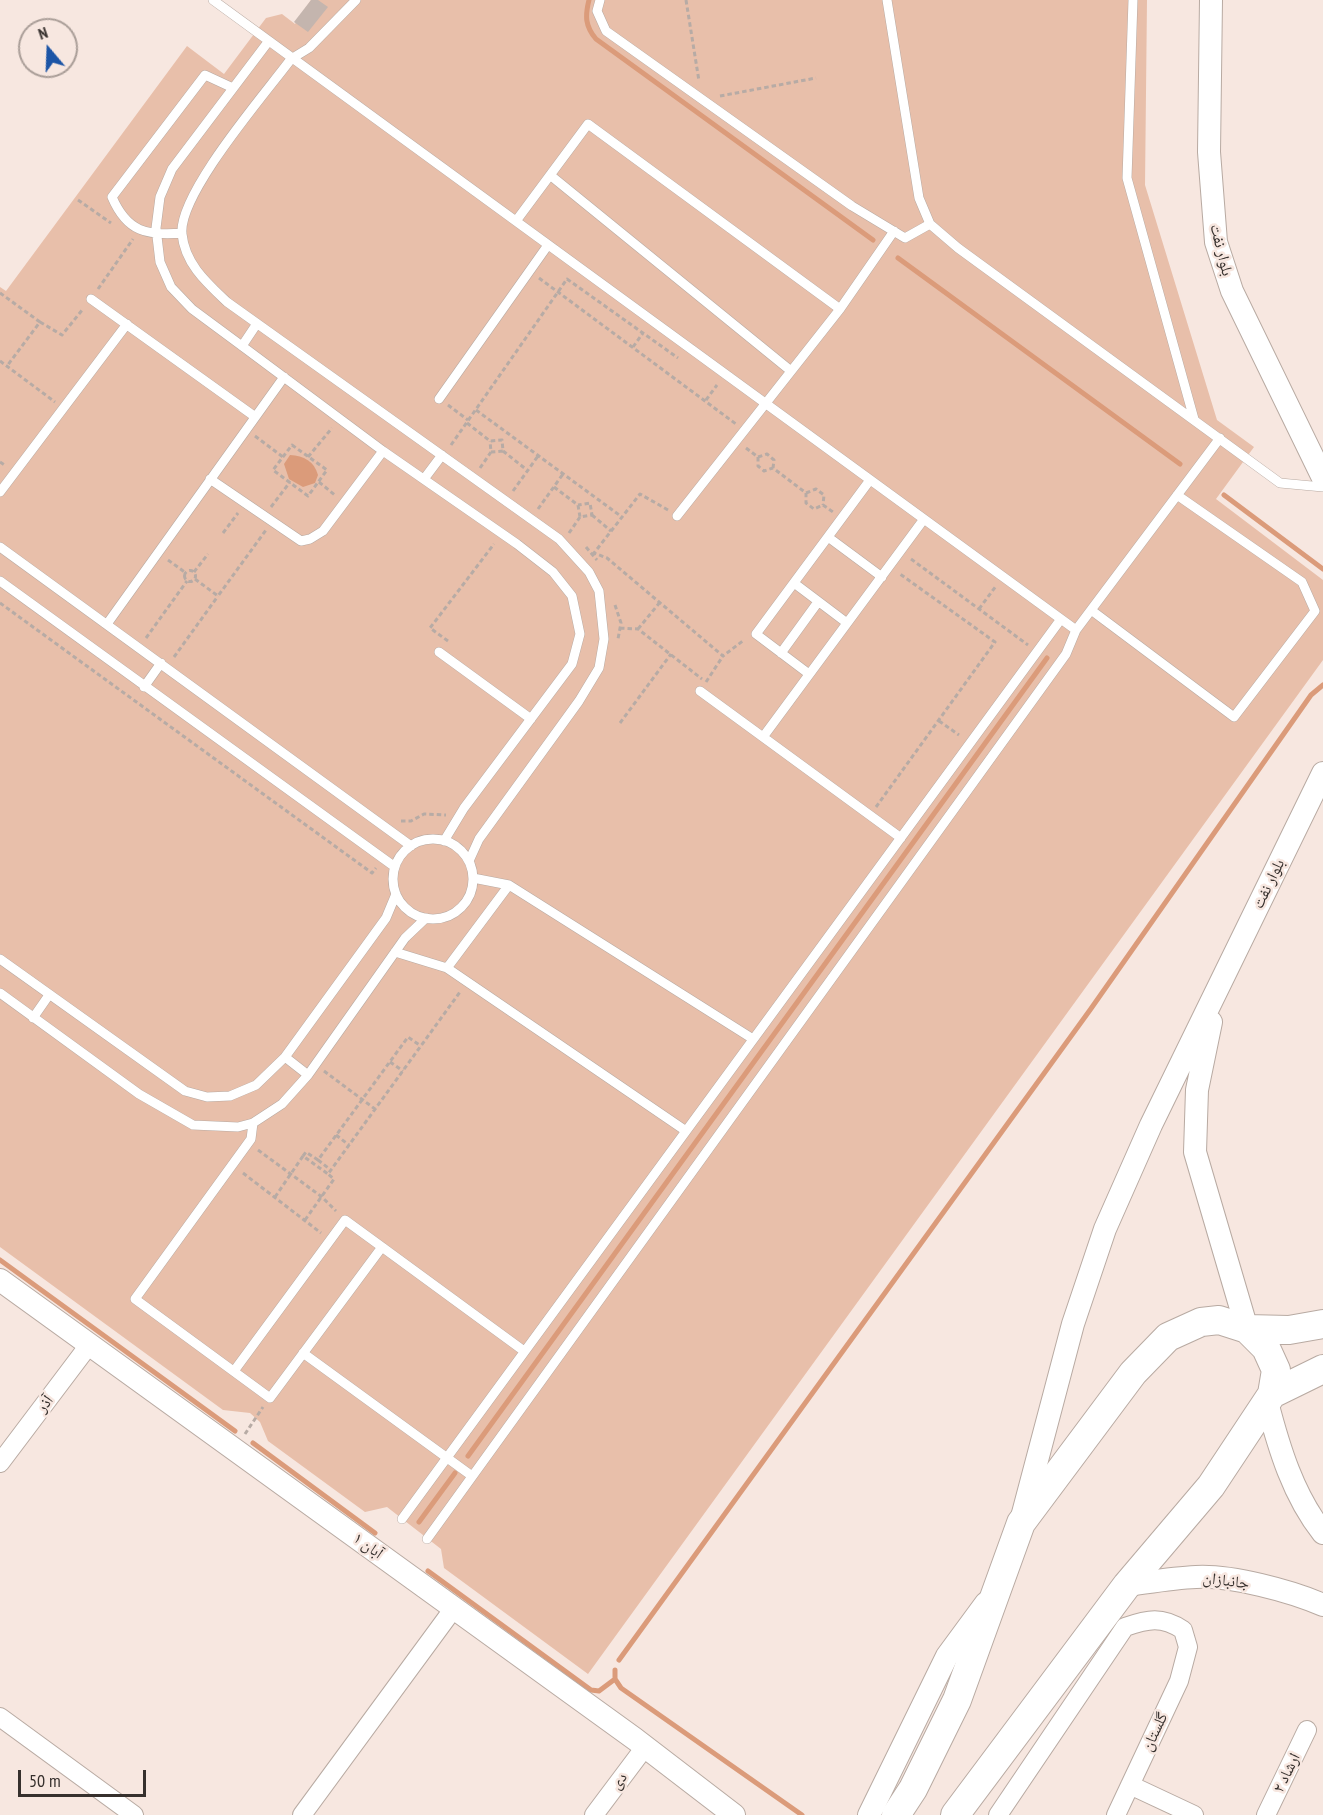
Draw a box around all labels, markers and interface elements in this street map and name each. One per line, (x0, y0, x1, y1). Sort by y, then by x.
north arrow (18, 18, 78, 78)
text: N (35, 22, 50, 44)
street label: بلوار نفت (1205, 222, 1237, 278)
street label: بلوار نفت (1249, 856, 1289, 912)
street label: آذر (32, 1392, 58, 1416)
street label: آبان ۱ (349, 1529, 387, 1563)
street label: جانبازان (1202, 1569, 1250, 1593)
street label: گلستان (1138, 1710, 1172, 1754)
street label: ارشاد ۲ (1269, 1750, 1305, 1796)
scale bar (21, 1758, 148, 1796)
text: 50 m (29, 1769, 61, 1792)
street label: دی (606, 1769, 632, 1793)

